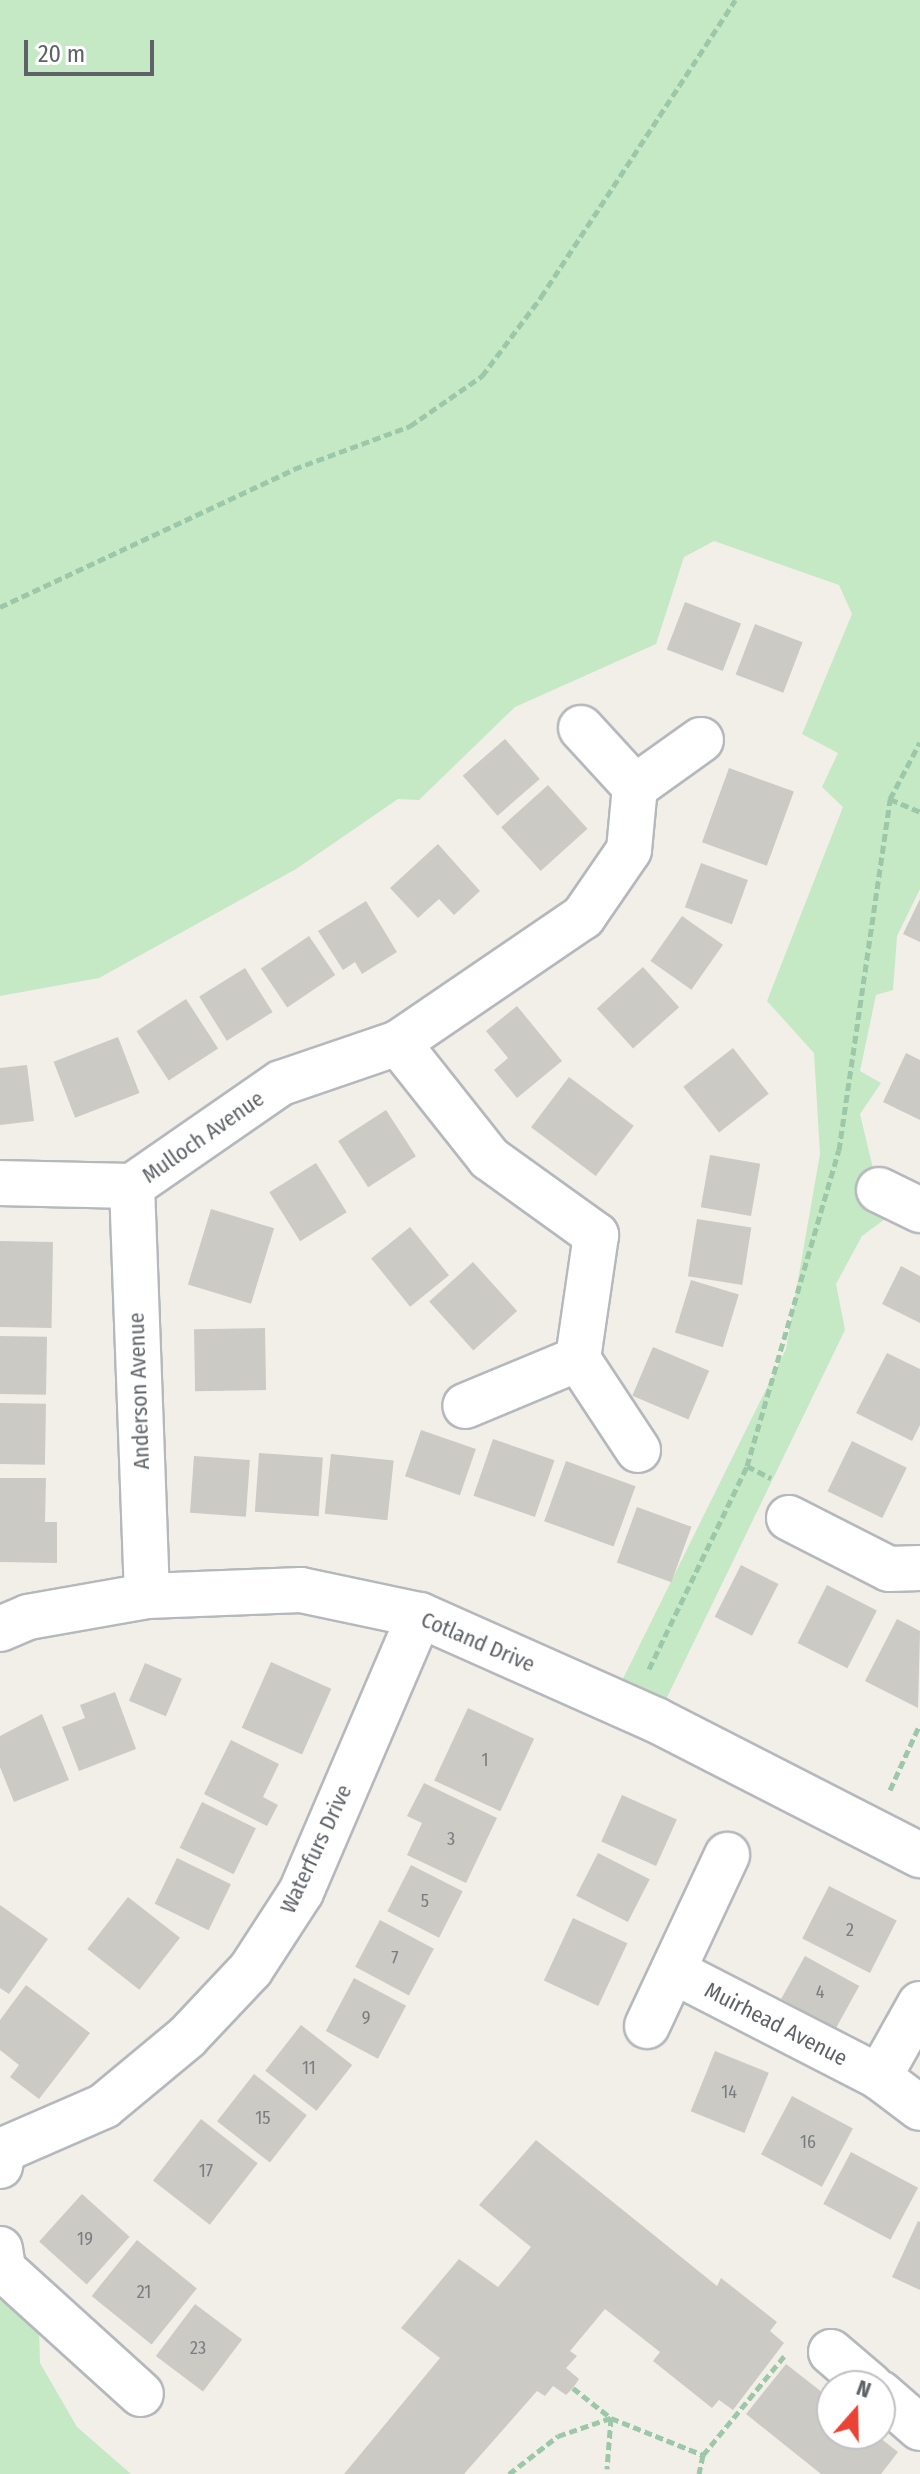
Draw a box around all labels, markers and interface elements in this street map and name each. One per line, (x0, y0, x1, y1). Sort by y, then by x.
scale bar (28, 24, 158, 74)
text: 20 m (38, 40, 85, 68)
street label: Mulloch Avenue (137, 1085, 269, 1189)
street label: Anderson Avenue (123, 1312, 155, 1470)
street label: Cotland Drive (417, 1606, 539, 1678)
house number: 1 (481, 1749, 489, 1771)
street label: Waterfurs Drive (275, 1781, 357, 1917)
house number: 3 (447, 1828, 455, 1850)
house number: 5 (421, 1890, 429, 1912)
house number: 2 (846, 1919, 854, 1941)
house number: 7 (391, 1947, 399, 1969)
street label: Muirhead Avenue (700, 1977, 852, 2071)
house number: 4 (816, 1981, 824, 2003)
house number: 9 (362, 2007, 370, 2029)
house number: 11 (302, 2057, 316, 2079)
house number: 14 (721, 2081, 737, 2103)
house number: 15 (255, 2107, 271, 2129)
house number: 16 (800, 2131, 816, 2153)
house number: 17 (199, 2160, 213, 2182)
house number: 19 (77, 2228, 93, 2250)
house number: 21 (137, 2281, 151, 2303)
house number: 23 (190, 2337, 206, 2359)
north arrow (816, 2370, 896, 2450)
text: N (853, 2374, 875, 2404)

